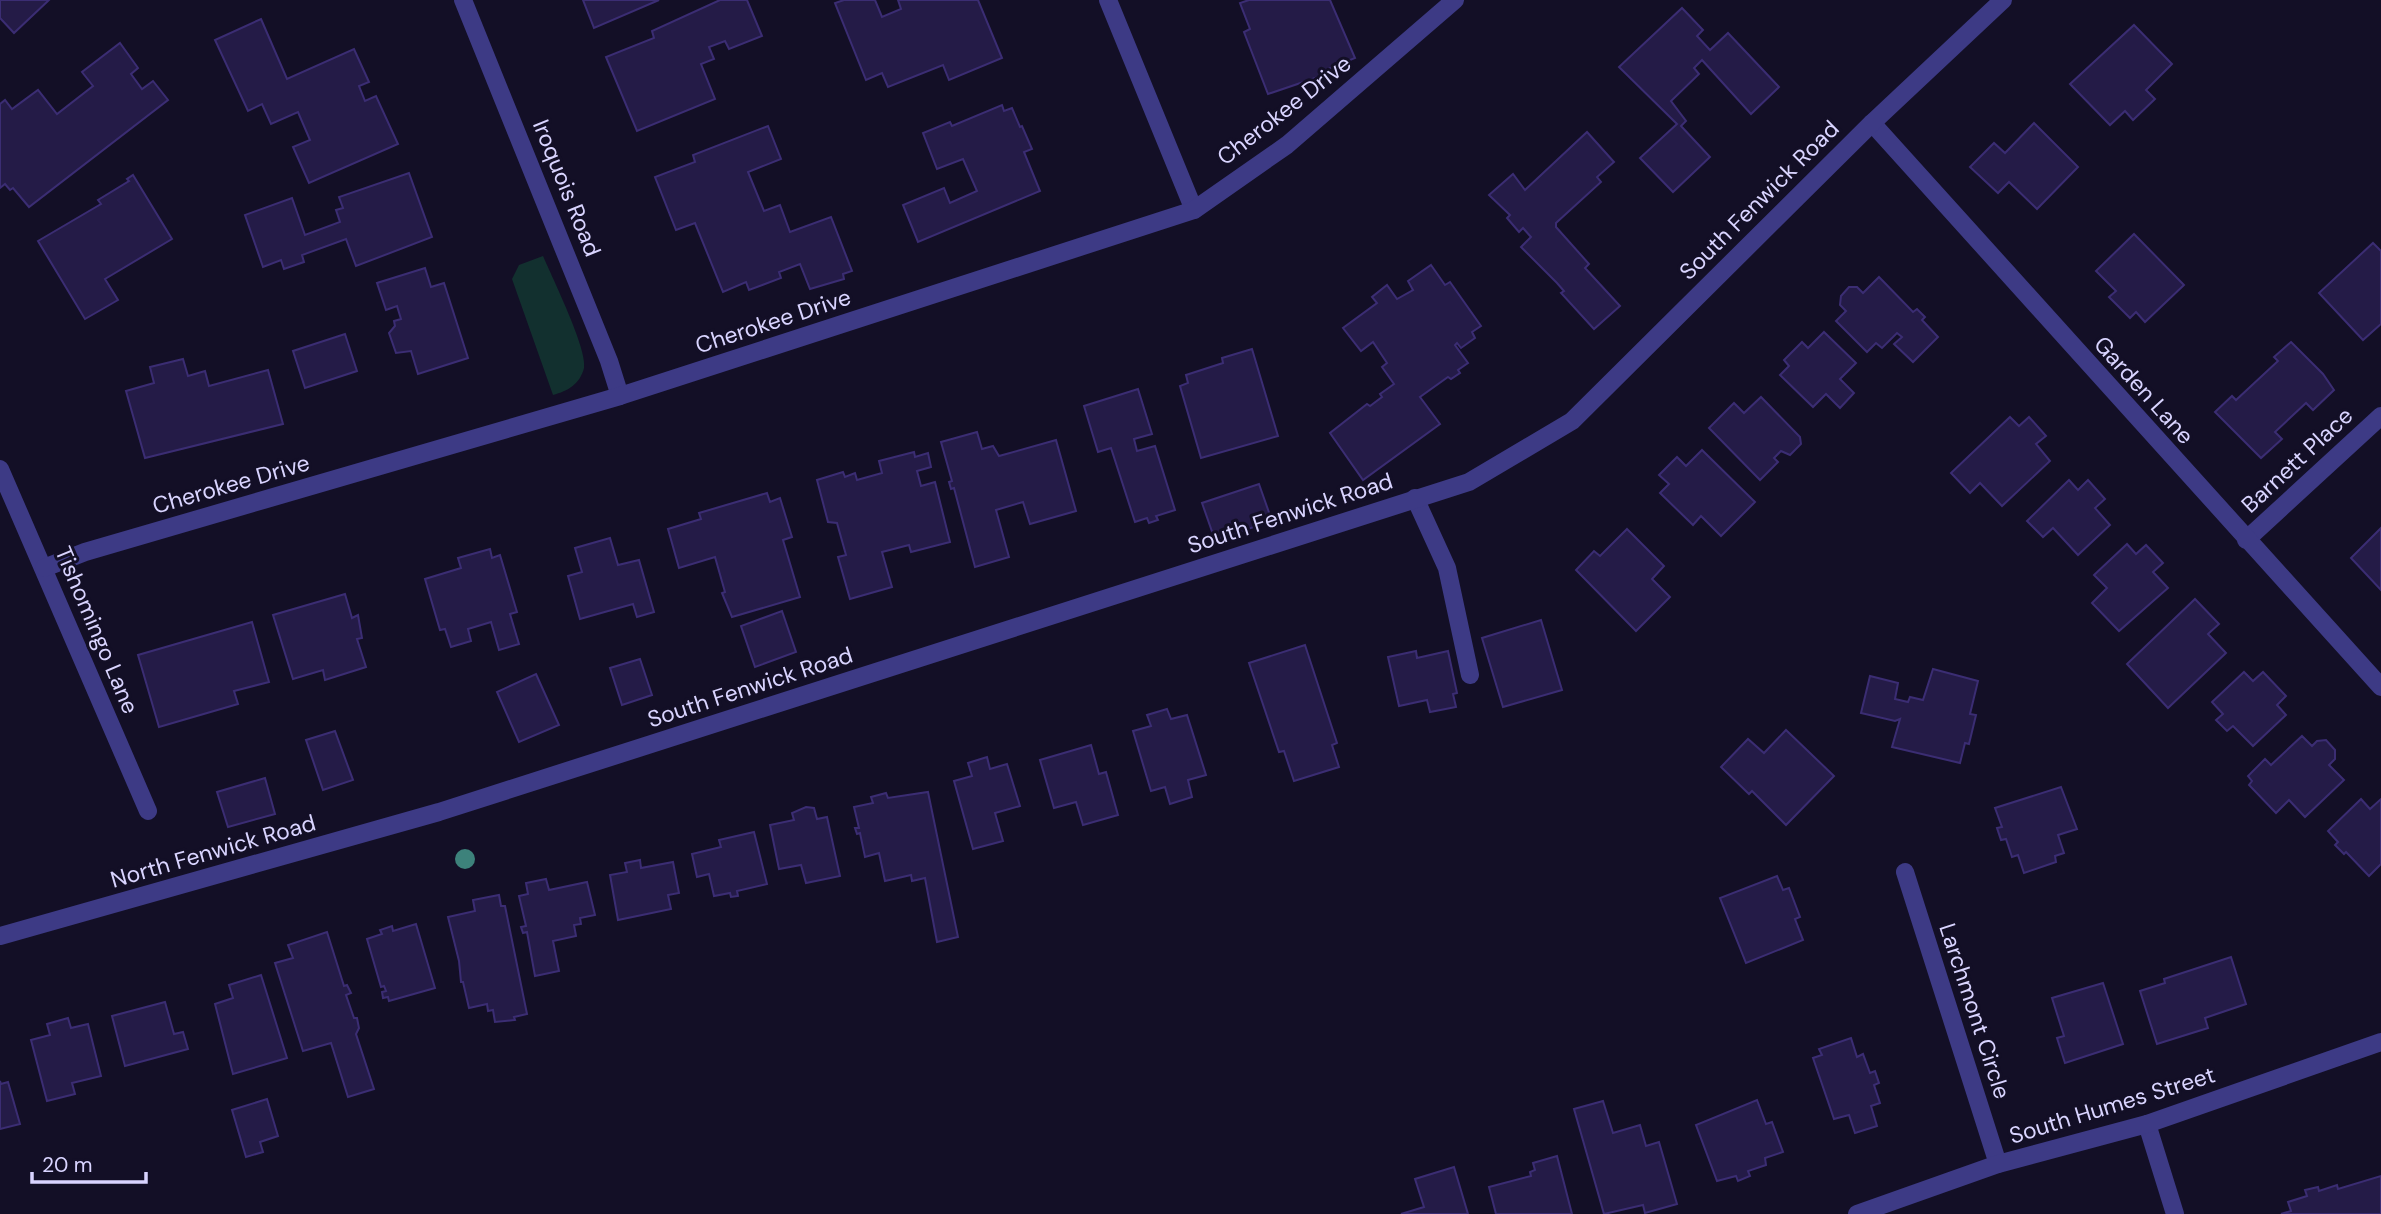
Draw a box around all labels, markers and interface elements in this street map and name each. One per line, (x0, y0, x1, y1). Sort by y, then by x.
street label: Cherokee Drive (1211, 48, 1357, 172)
street label: South Fenwick Road (1673, 114, 1845, 286)
street label: Iroquois Road (526, 115, 608, 261)
street label: Cherokee Drive (691, 282, 855, 360)
street label: Garden Lane (2087, 330, 2201, 450)
street label: Barnett Place (2235, 401, 2359, 519)
street label: Cherokee Drive (149, 447, 313, 521)
street label: South Fenwick Road (1184, 466, 1396, 560)
street label: Tishomingo Lane (48, 542, 146, 718)
street label: South Fenwick Road (644, 640, 856, 734)
street label: North Fenwick Road (107, 807, 319, 895)
street label: Larchmont Circle (1932, 919, 2018, 1103)
street label: South Humes Street (2005, 1059, 2219, 1151)
scale bar (32, 1140, 145, 1184)
text: 20 m (42, 1151, 93, 1179)

